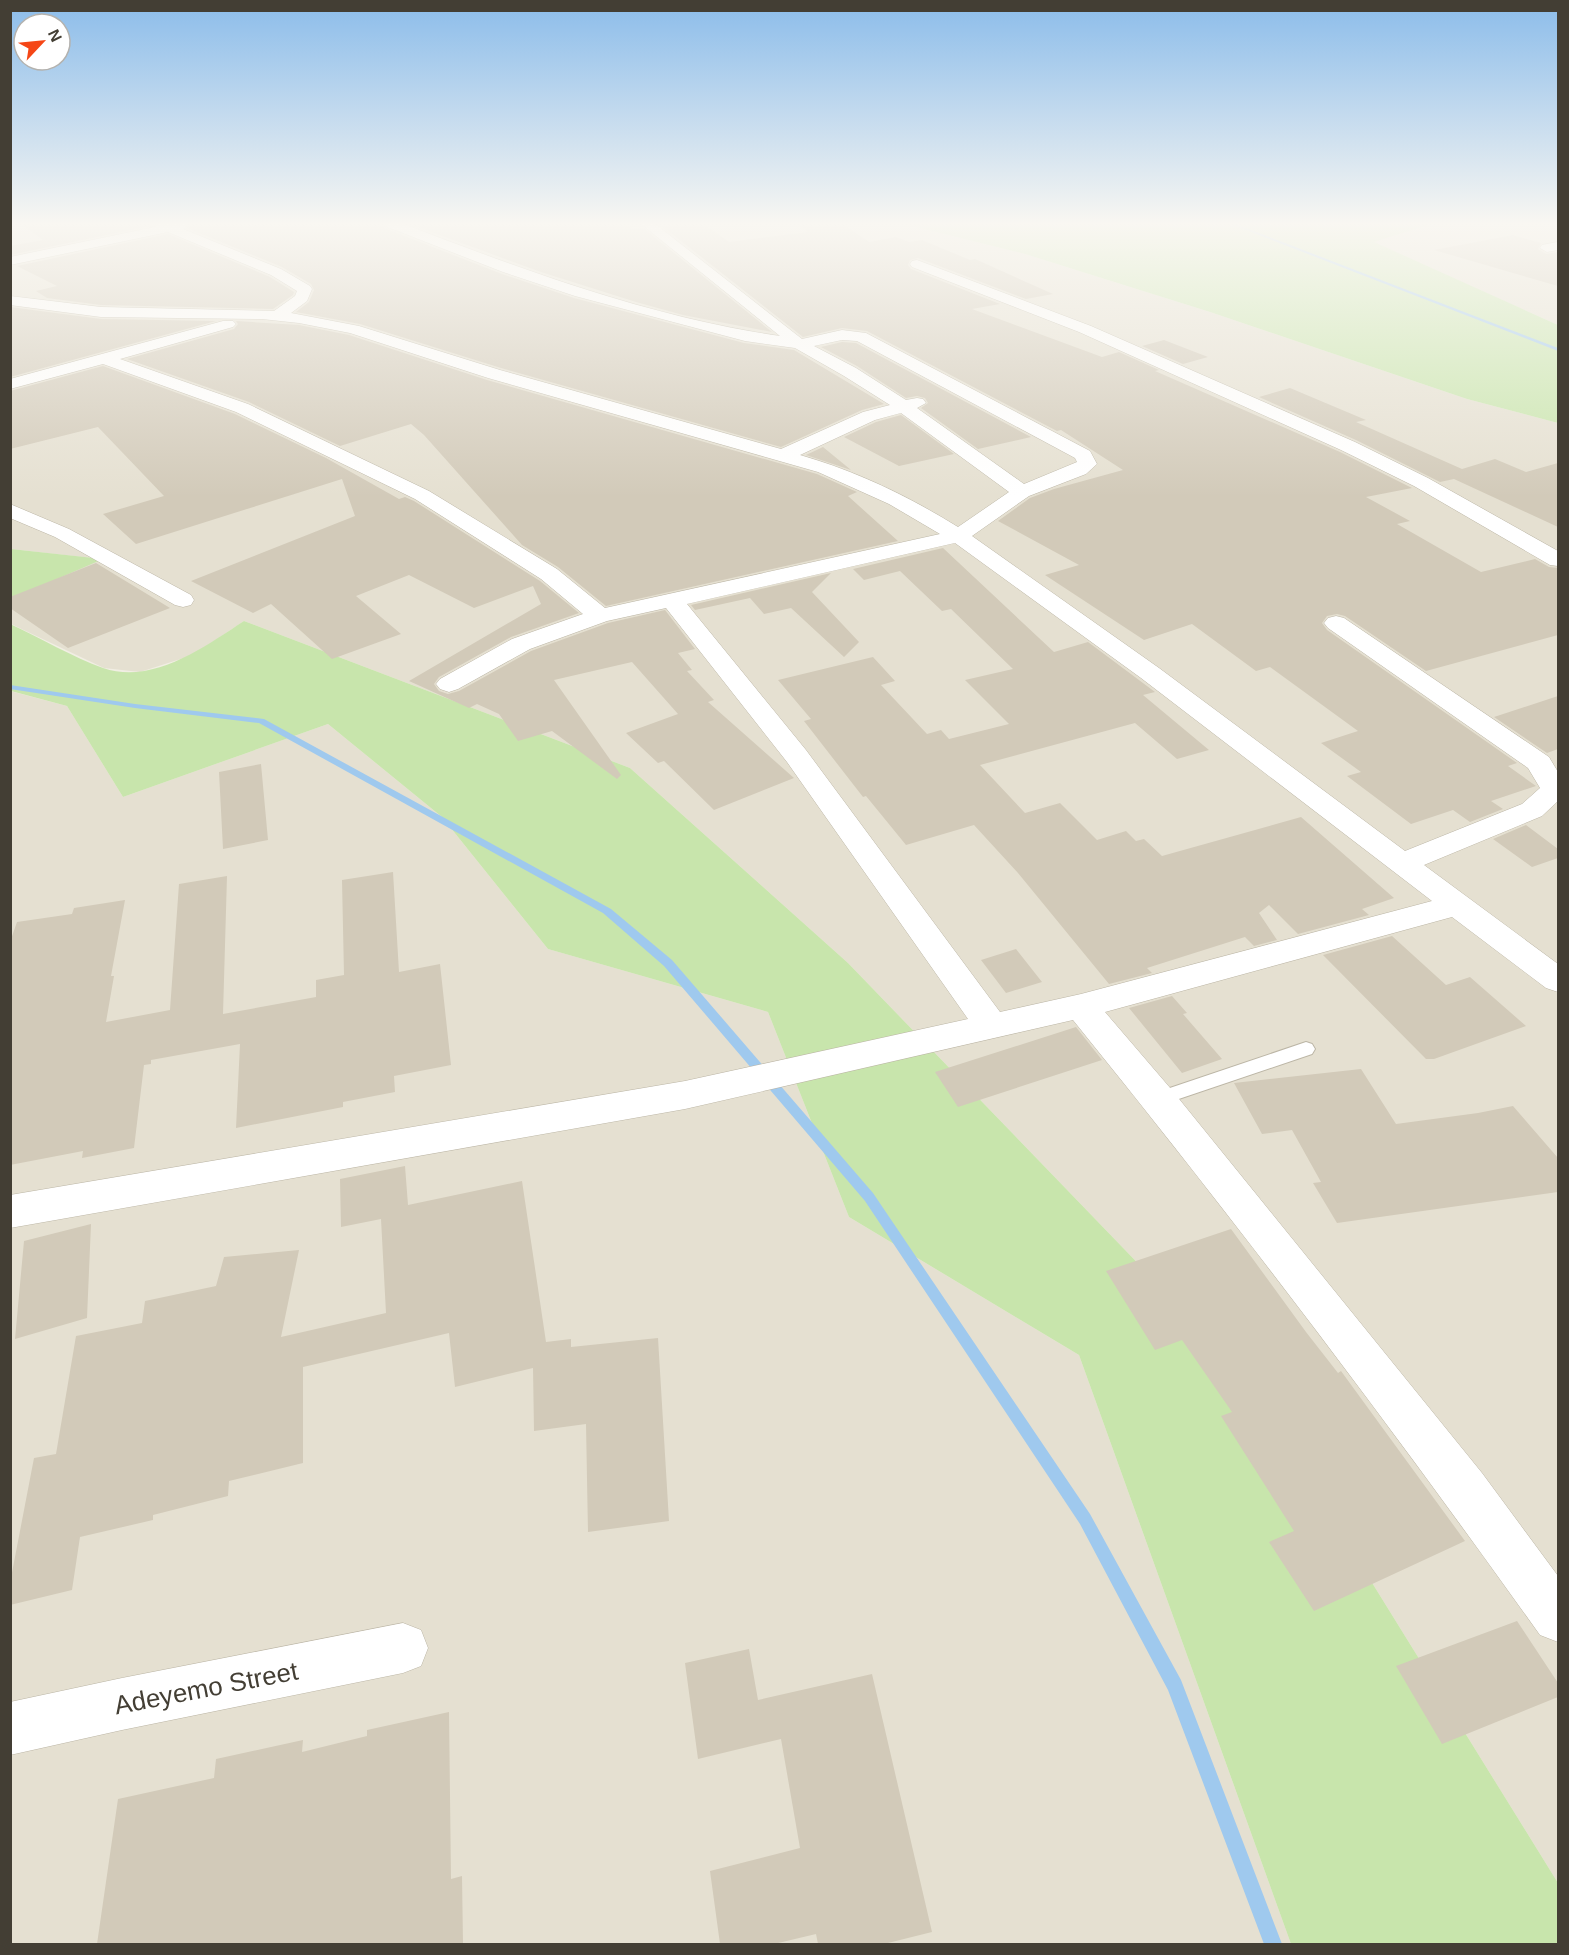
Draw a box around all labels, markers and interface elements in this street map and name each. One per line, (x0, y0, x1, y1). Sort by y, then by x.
north arrow (12, 12, 72, 72)
text: N (45, 27, 65, 45)
street label: Adeyemo Street (112, 1655, 301, 1721)

